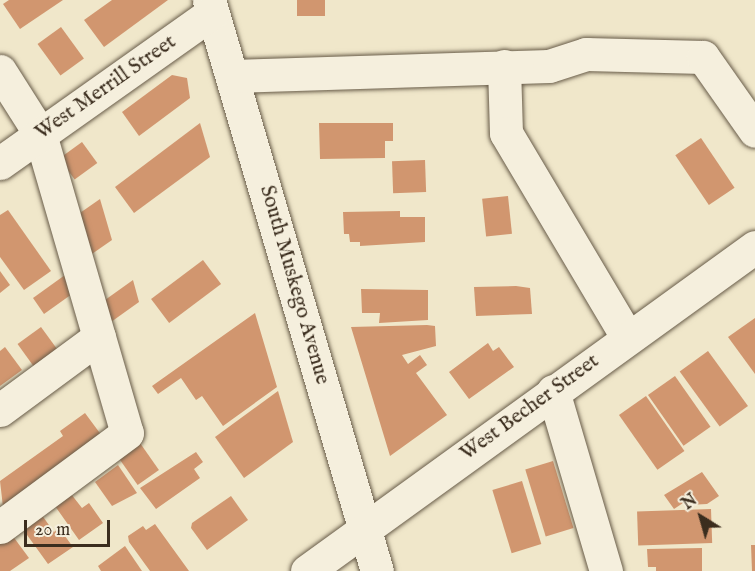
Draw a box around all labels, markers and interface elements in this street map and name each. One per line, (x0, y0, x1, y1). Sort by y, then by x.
street label: West Merrill Street (31, 30, 181, 146)
street label: South Muskego Avenue (254, 183, 334, 387)
street label: West Becher Street (456, 349, 604, 467)
north arrow (671, 487, 731, 547)
text: N (679, 490, 702, 515)
scale bar (27, 508, 112, 546)
text: 20 m (35, 519, 70, 542)

